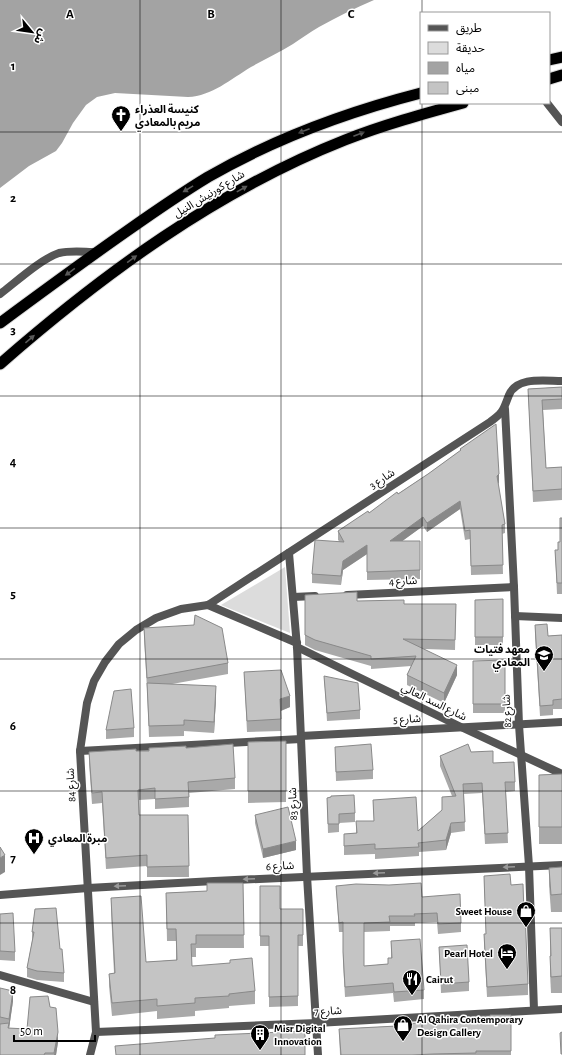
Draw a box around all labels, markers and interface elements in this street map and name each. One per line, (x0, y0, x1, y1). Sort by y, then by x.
text: A (66, 8, 74, 21)
text: B (207, 8, 215, 21)
text: C (348, 8, 355, 21)
north arrow (12, 12, 52, 52)
legend (420, 12, 550, 104)
text: طريق (456, 22, 482, 36)
text: ش (31, 27, 49, 46)
text: حديقة (456, 42, 485, 55)
text: 1 (11, 60, 15, 73)
text: مياه (456, 62, 475, 75)
text: مبنى (456, 82, 479, 95)
place label: كنيسة العذراء مريم بالمعادي (135, 103, 200, 131)
church icon: كنيسة العذراء مريم بالمعادي (110, 104, 132, 132)
one-way arrow (299, 128, 310, 134)
one-way arrow (354, 131, 366, 137)
street label: شارع كورنيش النيل (171, 168, 248, 221)
one-way arrow (236, 185, 247, 192)
one-way arrow (182, 186, 194, 193)
text: 2 (10, 192, 16, 205)
one-way arrow (127, 255, 138, 263)
one-way arrow (65, 267, 75, 275)
text: 3 (10, 324, 16, 337)
one-way arrow (24, 335, 35, 344)
text: 4 (10, 456, 17, 469)
street label: شارع 3 (367, 467, 398, 493)
street label: شارع 4 (388, 575, 418, 589)
text: 5 (10, 588, 16, 601)
place label: معهد فتيات المعادي (474, 643, 530, 671)
school or university icon: معهد فتيات المعادي (533, 644, 555, 672)
street label: شارع السد العالي (398, 681, 469, 726)
street label: شارع 82 (501, 694, 515, 728)
street label: شارع 5 (393, 713, 422, 727)
text: 6 (10, 720, 16, 733)
street label: شارع 84 (65, 767, 79, 802)
street label: شارع 83 (287, 787, 301, 821)
hospital icon: مبرة المعادي (23, 827, 45, 855)
place label: مبرة المعادي (48, 833, 107, 847)
text: 7 (10, 852, 16, 865)
street label: شارع 6 (266, 860, 295, 874)
one-way arrow (502, 864, 515, 870)
one-way arrow (372, 870, 385, 876)
one-way arrow (242, 876, 255, 882)
one-way arrow (113, 883, 126, 889)
shop icon: Sweet House (515, 900, 537, 928)
place label: Sweet House (455, 906, 512, 917)
hotel icon: Pearl Hotel (496, 942, 518, 970)
place label: Pearl Hotel (444, 948, 493, 959)
restaurant icon: Cairut (401, 968, 423, 996)
place label: Cairut (426, 974, 453, 985)
text: 8 (10, 984, 16, 997)
street label: شارع 7 (314, 1005, 343, 1019)
shop icon: Al Qahira Contemporary Design Gallery (392, 1014, 414, 1042)
place label: Al Qahira Contemporary Design Gallery (417, 1014, 523, 1038)
scale bar (14, 1017, 95, 1043)
building icon: Misr Digital Innovation (249, 1023, 271, 1051)
place label: Misr Digital Innovation (274, 1023, 326, 1047)
text: 50 m (20, 1025, 43, 1037)

